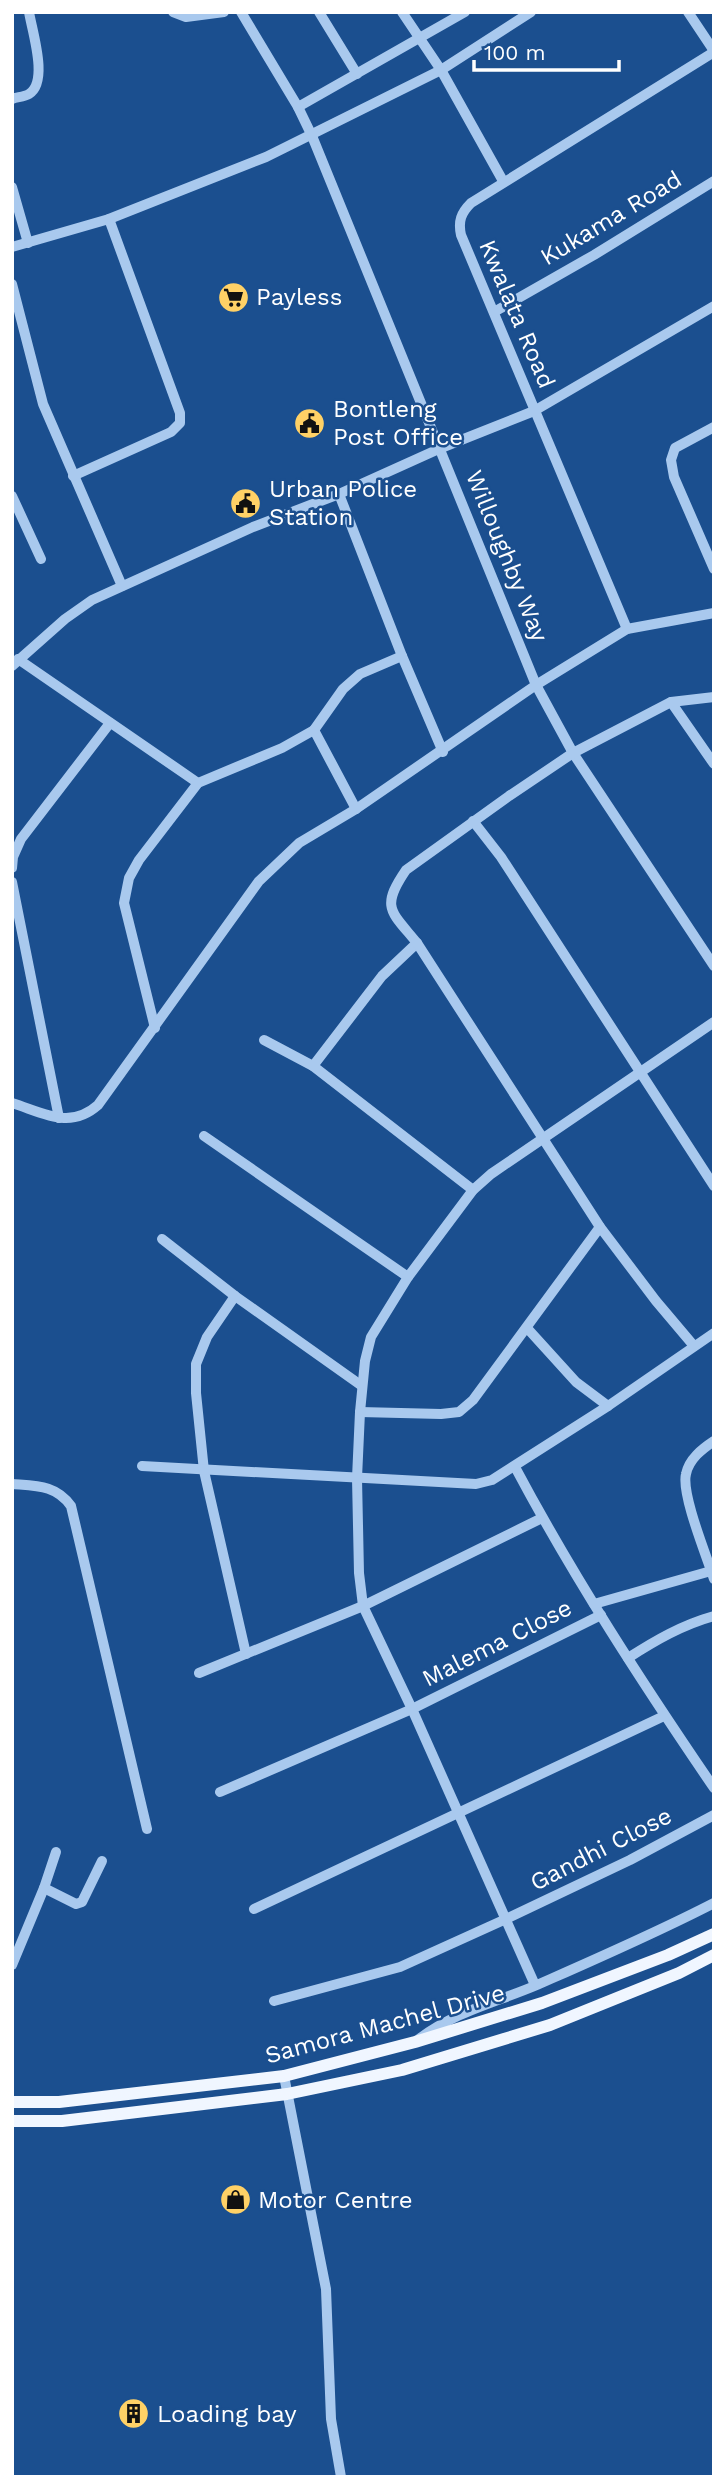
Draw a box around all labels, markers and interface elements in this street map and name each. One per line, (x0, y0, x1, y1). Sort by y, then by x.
scale bar (474, 28, 619, 72)
text: 100 m (484, 40, 546, 65)
street label: Kukama Road (535, 165, 687, 271)
street label: Kwalata Road (473, 236, 561, 392)
supermarket icon: Payless (216, 280, 250, 314)
place label: Payless (256, 283, 342, 311)
place label: Bontleng Post Office (333, 395, 463, 451)
public building icon: Bontleng Post Office (293, 406, 327, 440)
street label: Willoughby Way (460, 466, 554, 646)
place label: Urban Police Station (269, 475, 417, 531)
public building icon: Urban Police Station (229, 486, 263, 520)
street label: Malema Close (418, 1593, 576, 1693)
street label: Gandhi Close (526, 1801, 676, 1897)
street label: Samora Machel Drive (262, 1978, 508, 2070)
shop icon: Motor Centre (218, 2183, 252, 2217)
place label: Motor Centre (258, 2186, 413, 2214)
building icon: Loading bay (117, 2397, 151, 2431)
place label: Loading bay (157, 2400, 297, 2428)

